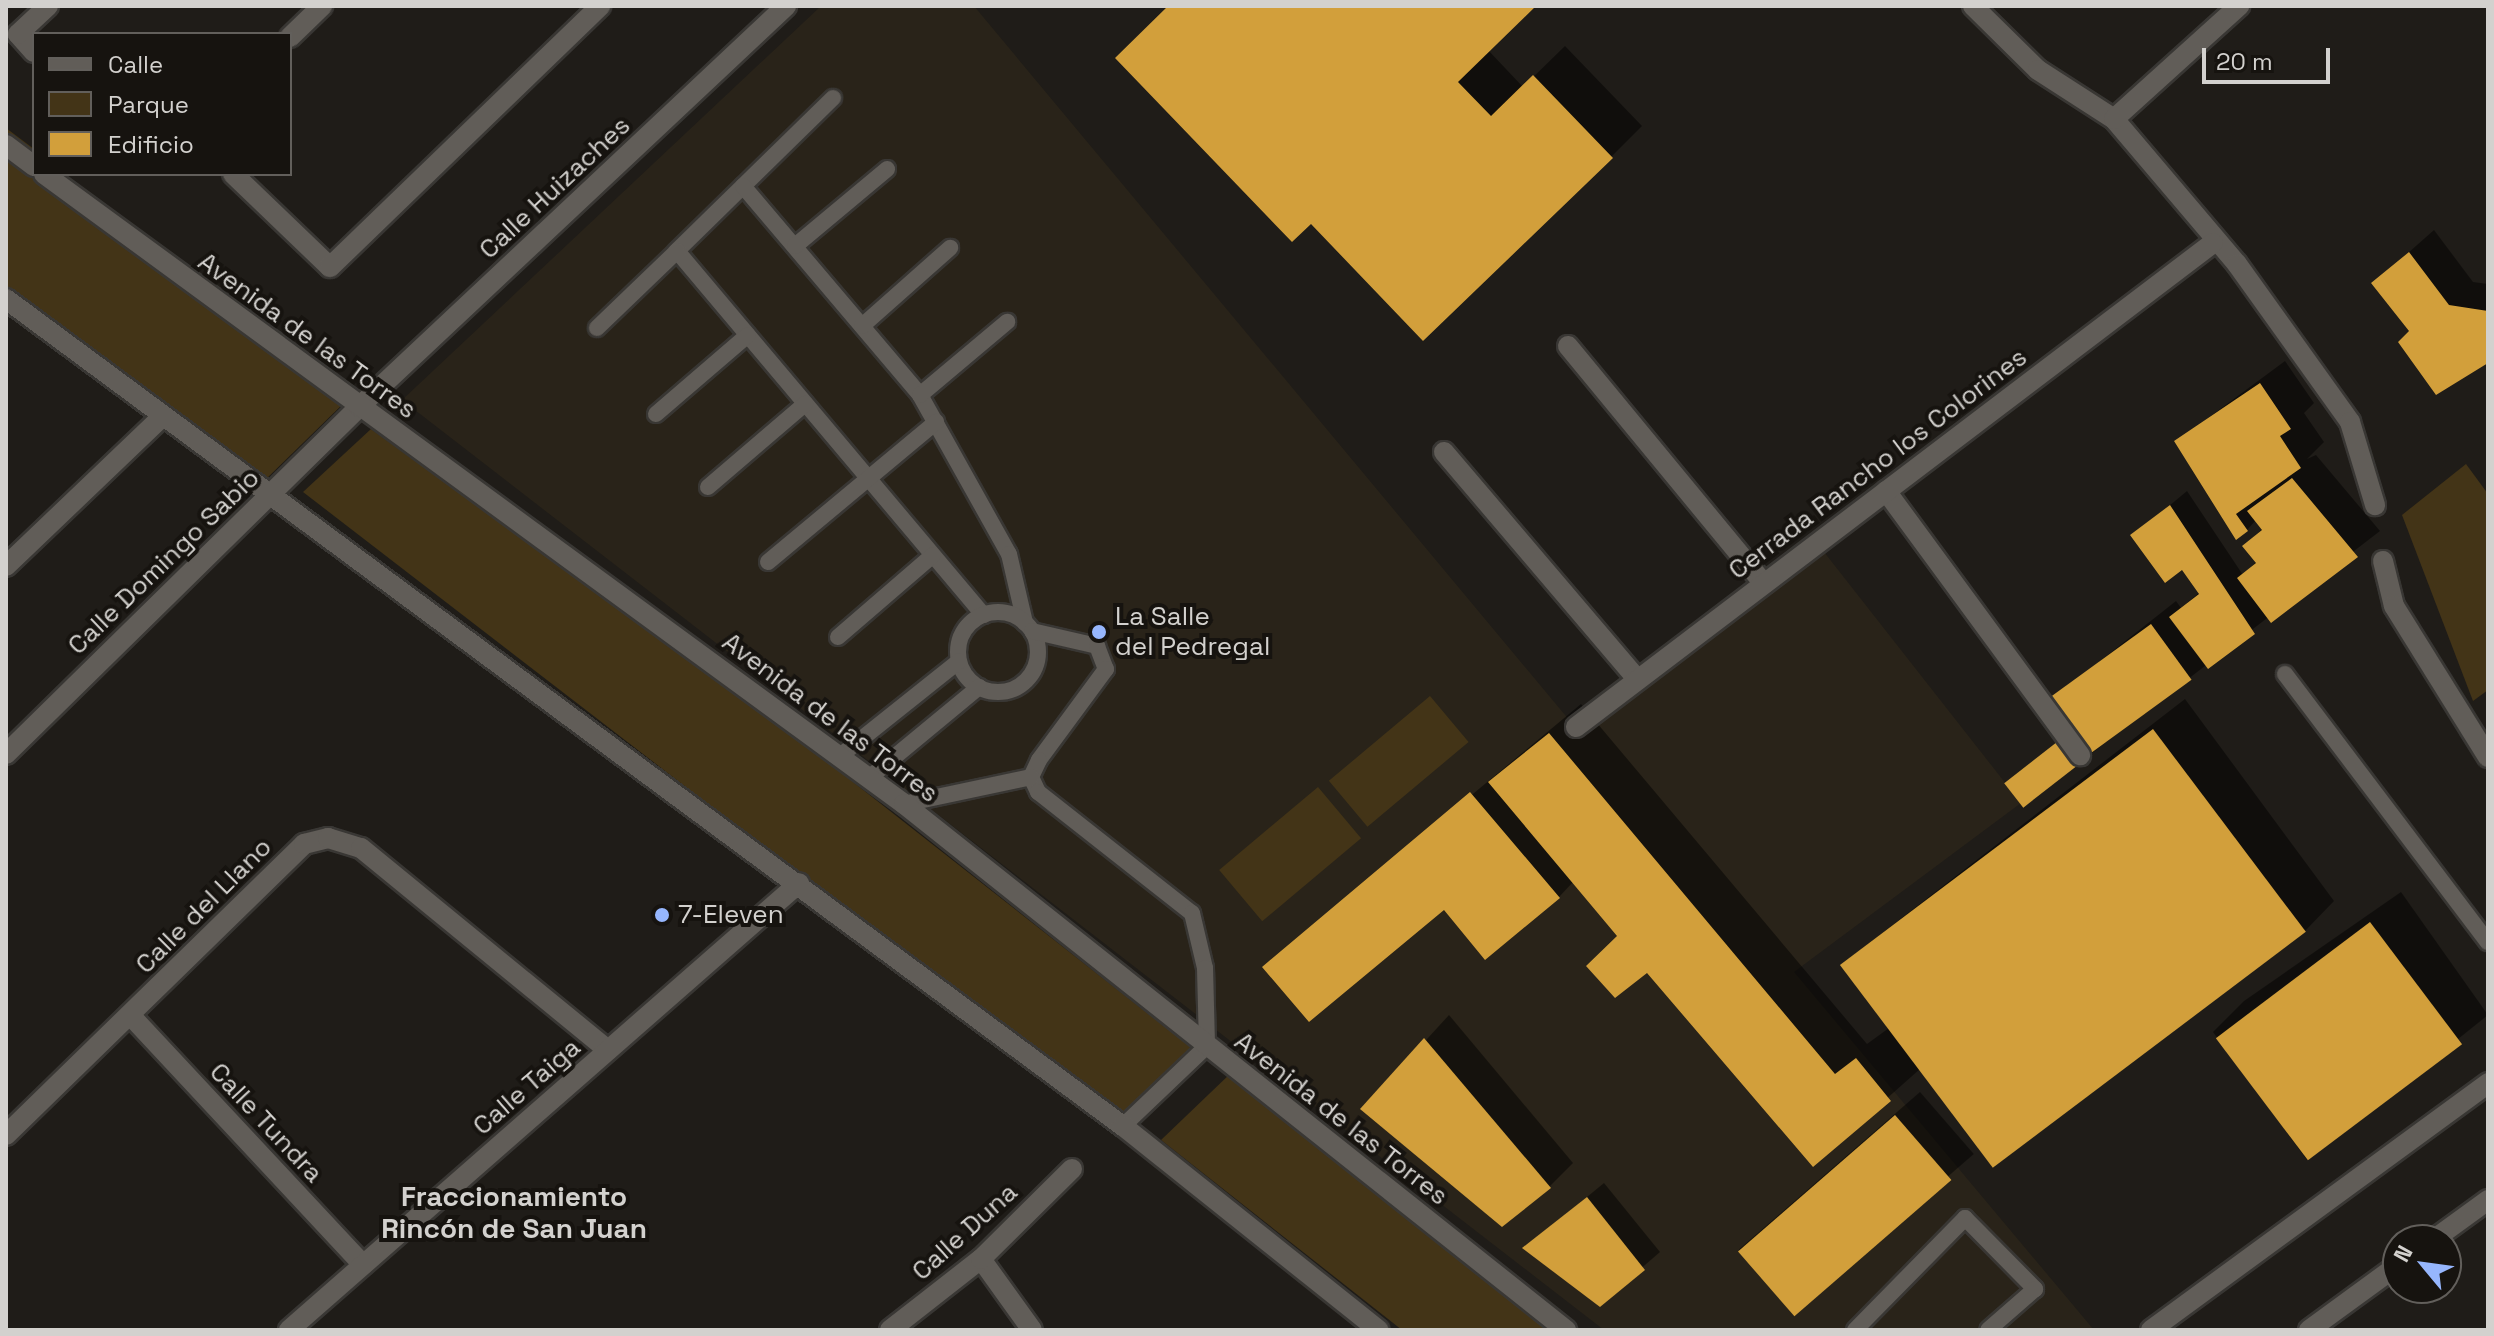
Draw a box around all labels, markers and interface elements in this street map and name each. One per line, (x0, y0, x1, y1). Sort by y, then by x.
legend (32, 32, 292, 176)
scale bar (2206, 32, 2334, 82)
text: 20 m (2216, 46, 2273, 77)
text: Calle (108, 49, 163, 80)
text: Parque (108, 89, 189, 120)
street label: Calle Huizaches (473, 110, 637, 266)
text: Edificio (108, 129, 194, 160)
street label: Avenida de las Torres (191, 246, 423, 426)
street label: Cerrada Rancho los Colorines (1723, 342, 2033, 586)
street label: Calle Domingo Sabio (62, 463, 266, 661)
place label: La Salle del Pedregal (1115, 601, 1270, 662)
marker: La Salle del Pedregal (1090, 623, 1108, 641)
street label: Avenida de las Torres (716, 626, 944, 810)
street label: Calle del Llano (130, 832, 278, 980)
place label: 7-Eleven (678, 899, 784, 931)
marker: 7-Eleven (653, 906, 671, 924)
street label: Avenida de las Torres (1228, 1026, 1454, 1212)
street label: Calle Taiga (467, 1032, 587, 1142)
street label: Calle Tundra (203, 1057, 329, 1189)
street label: Calle Duna (906, 1177, 1024, 1287)
district label: Fraccionamiento Rincón de San Juan (381, 1179, 647, 1245)
north arrow (2382, 1224, 2462, 1304)
text: N (2387, 1240, 2419, 1267)

